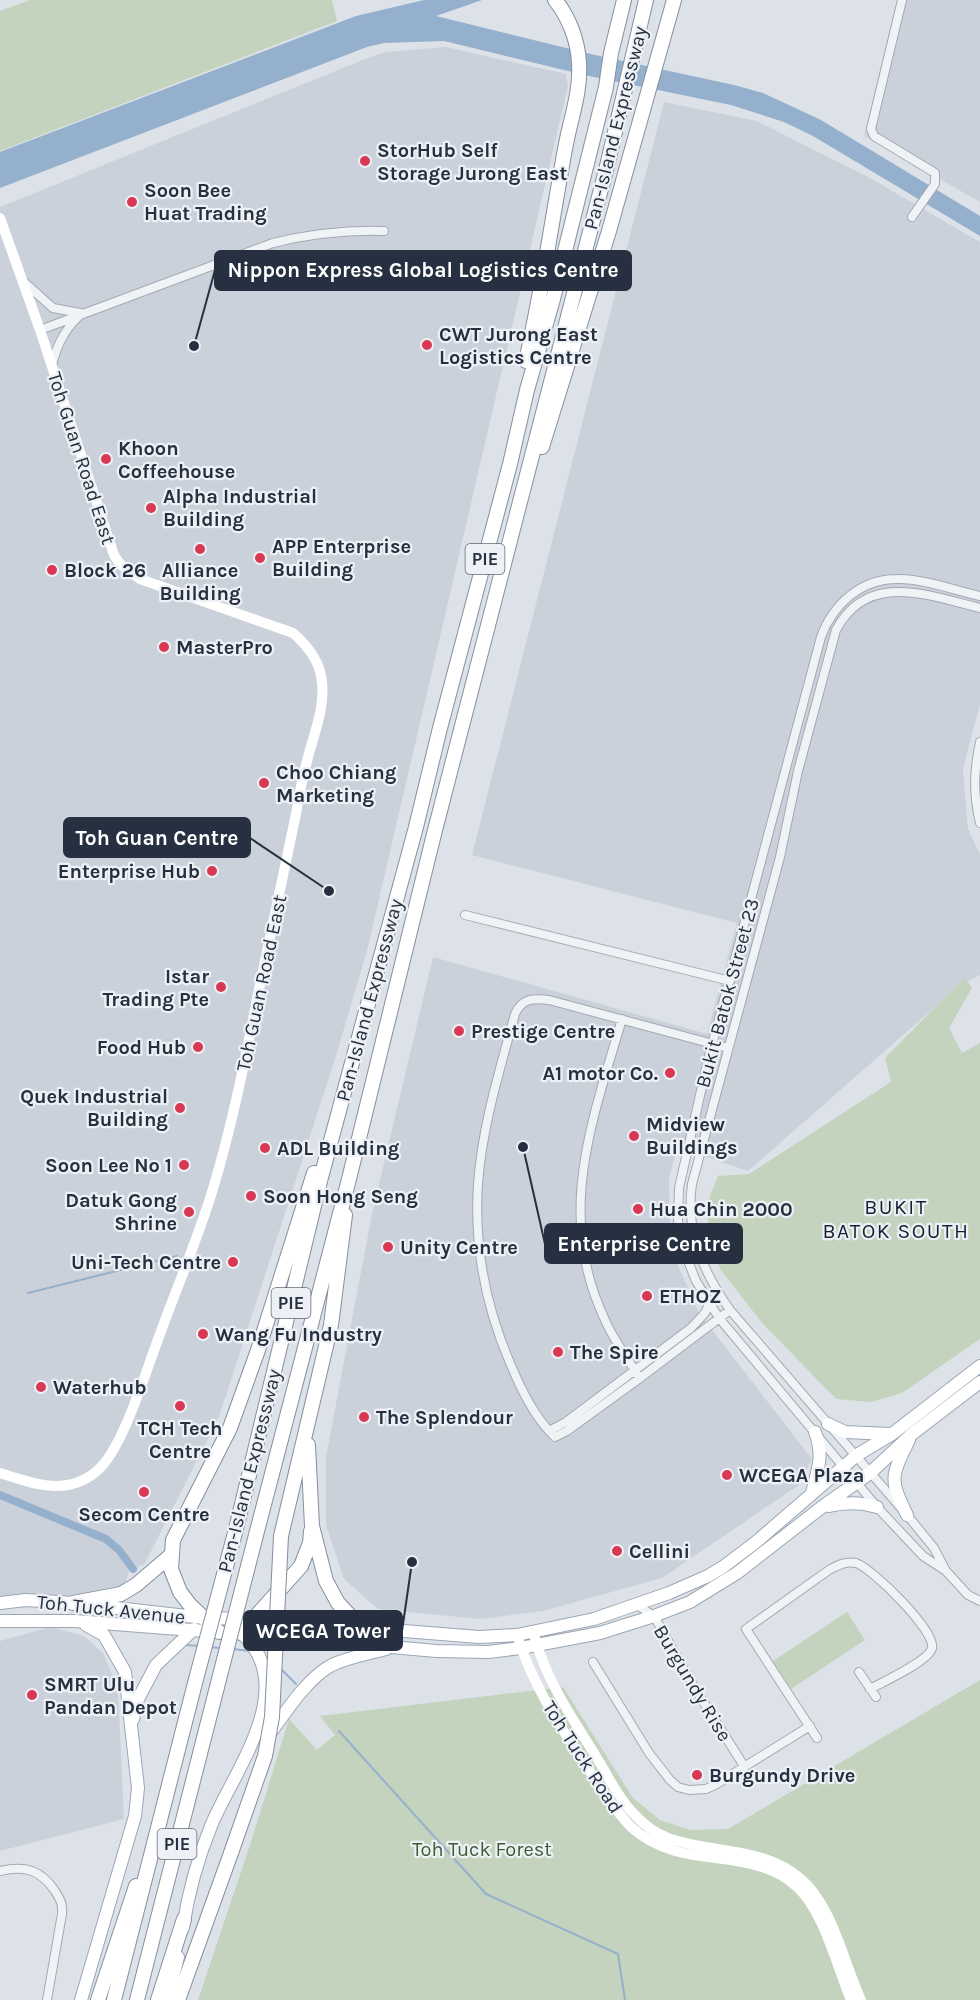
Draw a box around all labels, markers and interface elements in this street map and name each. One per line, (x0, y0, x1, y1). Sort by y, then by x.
street label: Pan-Island Expressway (579, 24, 652, 232)
place label: StorHub Self Storage Jurong East (377, 139, 568, 185)
marker: StorHub Self Storage Jurong East (358, 154, 372, 168)
place label: Soon Bee Huat Trading (144, 179, 267, 225)
marker: Soon Bee Huat Trading (125, 195, 139, 209)
callout: Nippon Express Global Logistics Centre (215, 251, 631, 290)
text: Nippon Express Global Logistics Centre (227, 258, 619, 282)
place label: CWT Jurong East Logistics Centre (439, 323, 598, 369)
marker: CWT Jurong East Logistics Centre (420, 338, 434, 352)
street label: Toh Guan Road East (43, 369, 120, 548)
place label: Khoon Coffeehouse (118, 437, 235, 483)
marker: Khoon Coffeehouse (99, 452, 113, 466)
place label: Alpha Industrial Building (163, 485, 317, 531)
marker: Alpha Industrial Building (144, 501, 158, 515)
place label: APP Enterprise Building (272, 535, 411, 581)
marker: Alliance Building (193, 542, 207, 556)
road number: PIE (466, 544, 504, 574)
marker: APP Enterprise Building (253, 551, 267, 565)
place label: Block 26 (64, 559, 146, 582)
place label: Alliance Building (159, 559, 241, 605)
marker: Block 26 (45, 563, 59, 577)
place label: MasterPro (176, 636, 273, 659)
marker: MasterPro (157, 640, 171, 654)
place label: Choo Chiang Marketing (276, 761, 397, 807)
marker: Choo Chiang Marketing (257, 776, 271, 790)
callout: Toh Guan Centre (64, 818, 250, 857)
text: Toh Guan Centre (76, 826, 238, 850)
place label: Enterprise Hub (58, 860, 200, 883)
marker: Enterprise Hub (205, 864, 219, 878)
street label: Toh Guan Road East (232, 892, 292, 1074)
street label: Pan-Island Expressway (331, 896, 408, 1104)
street label: Bukit Batok Street 23 (691, 896, 764, 1090)
place label: Istar Trading Pte (102, 965, 209, 1011)
marker: Istar Trading Pte (214, 980, 228, 994)
place label: Prestige Centre (471, 1020, 615, 1043)
marker: Prestige Centre (452, 1024, 466, 1038)
place label: Food Hub (97, 1036, 186, 1059)
marker: Food Hub (191, 1040, 205, 1054)
place label: A1 motor Co. (543, 1062, 658, 1085)
marker: A1 motor Co. (663, 1066, 677, 1080)
place label: Quek Industrial Building (20, 1085, 168, 1131)
marker: Quek Industrial Building (173, 1101, 187, 1115)
place label: Midview Buildings (646, 1113, 738, 1159)
marker: Midview Buildings (627, 1129, 641, 1143)
place label: ADL Building (277, 1137, 400, 1160)
marker: ADL Building (258, 1141, 272, 1155)
place label: Soon Lee No 1 (45, 1154, 172, 1177)
marker: Soon Lee No 1 (177, 1158, 191, 1172)
place label: Soon Hong Seng (263, 1185, 418, 1208)
place label: Datuk Gong Shrine (65, 1189, 177, 1235)
marker: Soon Hong Seng (244, 1189, 258, 1203)
district label: BUKIT BATOK SOUTH (822, 1195, 970, 1243)
place label: Hua Chin 2000 (650, 1198, 793, 1221)
marker: Hua Chin 2000 (631, 1202, 645, 1216)
marker: Datuk Gong Shrine (182, 1205, 196, 1219)
callout: Enterprise Centre (545, 1224, 742, 1263)
text: Enterprise Centre (557, 1232, 731, 1256)
place label: Unity Centre (400, 1236, 518, 1259)
marker: Unity Centre (381, 1240, 395, 1254)
place label: Uni-Tech Centre (71, 1251, 221, 1274)
marker: Uni-Tech Centre (226, 1255, 240, 1269)
place label: ETHOZ (659, 1285, 722, 1308)
road number: PIE (272, 1288, 310, 1318)
marker: ETHOZ (640, 1289, 654, 1303)
place label: Wang Fu Industry (215, 1323, 382, 1346)
marker: Wang Fu Industry (196, 1327, 210, 1341)
place label: The Spire (570, 1341, 659, 1364)
marker: The Spire (551, 1345, 565, 1359)
street label: Pan-Island Expressway (213, 1367, 286, 1575)
place label: Waterhub (53, 1376, 146, 1399)
marker: Waterhub (34, 1380, 48, 1394)
marker: TCH Tech Centre (173, 1399, 187, 1413)
place label: The Splendour (376, 1406, 513, 1429)
marker: The Splendour (357, 1410, 371, 1424)
place label: TCH Tech Centre (137, 1417, 223, 1463)
place label: WCEGA Plaza (739, 1464, 864, 1487)
marker: WCEGA Plaza (720, 1468, 734, 1482)
marker: Secom Centre (137, 1485, 151, 1499)
place label: Secom Centre (78, 1503, 210, 1526)
place label: Cellini (629, 1540, 690, 1563)
marker: Cellini (610, 1544, 624, 1558)
street label: Toh Tuck Avenue (36, 1590, 186, 1629)
callout: WCEGA Tower (244, 1611, 402, 1650)
text: WCEGA Tower (256, 1619, 391, 1643)
street label: Burgundy Rise (649, 1621, 736, 1746)
place label: SMRT Ulu Pandan Depot (44, 1673, 177, 1719)
marker: SMRT Ulu Pandan Depot (25, 1688, 39, 1702)
street label: Toh Tuck Road (538, 1697, 627, 1818)
place label: Burgundy Drive (709, 1764, 855, 1787)
marker: Burgundy Drive (690, 1768, 704, 1782)
road number: PIE (158, 1829, 196, 1859)
park label: Toh Tuck Forest (412, 1838, 552, 1861)

